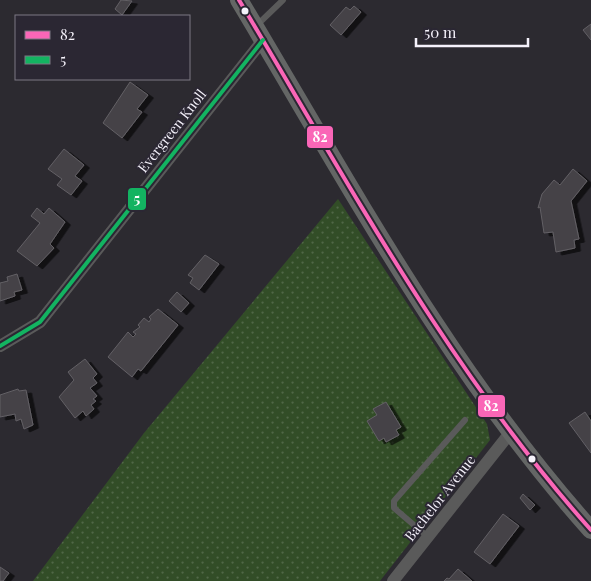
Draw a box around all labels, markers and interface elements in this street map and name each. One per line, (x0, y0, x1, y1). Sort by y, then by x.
unlabelled marker (240, 6, 250, 16)
legend (15, 15, 190, 80)
scale bar (416, 15, 528, 47)
text: 50 m (424, 22, 457, 42)
text: 82 (60, 24, 75, 44)
text: 5 (60, 49, 66, 69)
street label: Evergreen Knoll (133, 85, 210, 176)
line badge: 82 (306, 125, 334, 149)
text: 82 (312, 127, 328, 146)
line badge: 5 (127, 187, 147, 211)
text: 5 (134, 189, 140, 208)
line badge: 82 (477, 394, 506, 418)
text: 82 (483, 396, 499, 415)
street label: Bachelor Avenue (400, 451, 479, 545)
unlabelled marker (527, 454, 537, 464)

